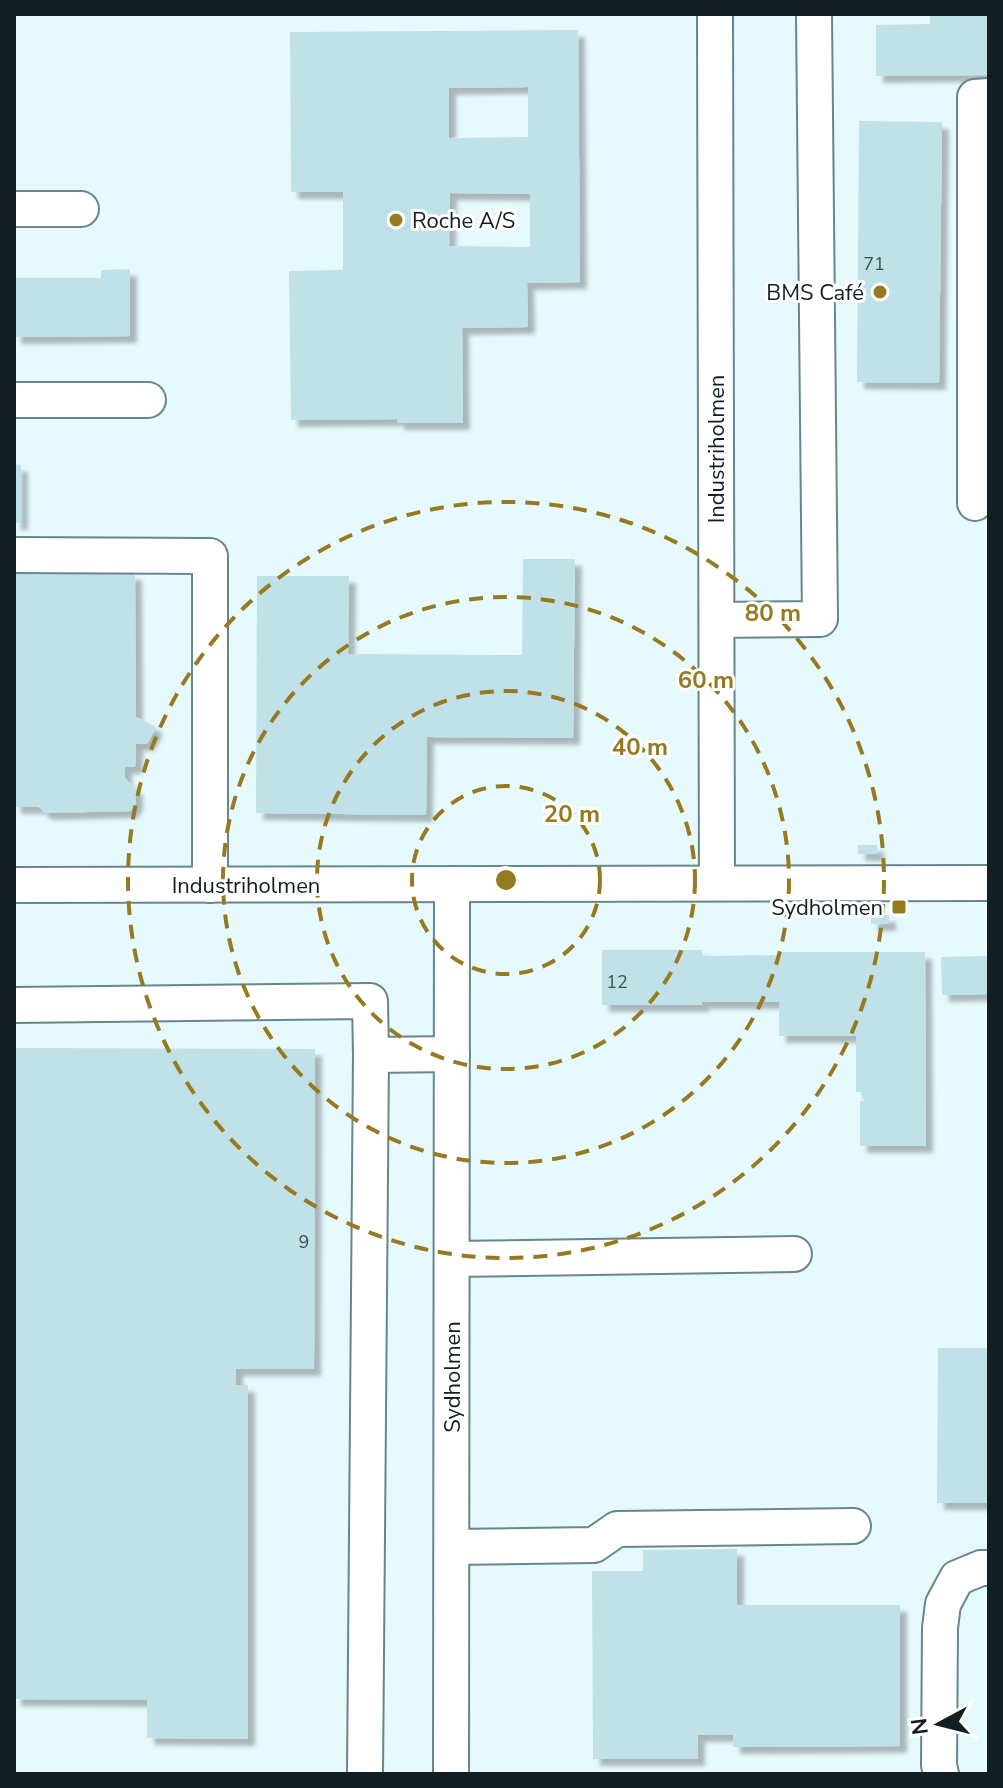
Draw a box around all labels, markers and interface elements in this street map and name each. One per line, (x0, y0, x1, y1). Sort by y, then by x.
place label: Roche A/S (412, 206, 515, 236)
marker: Roche A/S (387, 211, 405, 229)
house number: 71 (863, 252, 885, 276)
place label: BMS Café (766, 278, 864, 308)
marker: BMS Café (871, 283, 889, 301)
street label: Industriholmen (702, 375, 732, 523)
text: 80 m (745, 597, 801, 629)
text: 60 m (678, 664, 734, 696)
text: 40 m (612, 731, 668, 763)
text: 20 m (544, 798, 600, 830)
centre of rings (492, 866, 520, 894)
street label: Industriholmen (172, 871, 320, 901)
place label: Sydholmen (771, 893, 883, 923)
marker: Sydholmen (890, 898, 908, 916)
house number: 12 (606, 970, 628, 994)
house number: 9 (299, 1230, 309, 1254)
street label: Sydholmen (438, 1321, 468, 1433)
north arrow (899, 1684, 979, 1764)
text: N (904, 1716, 936, 1736)

